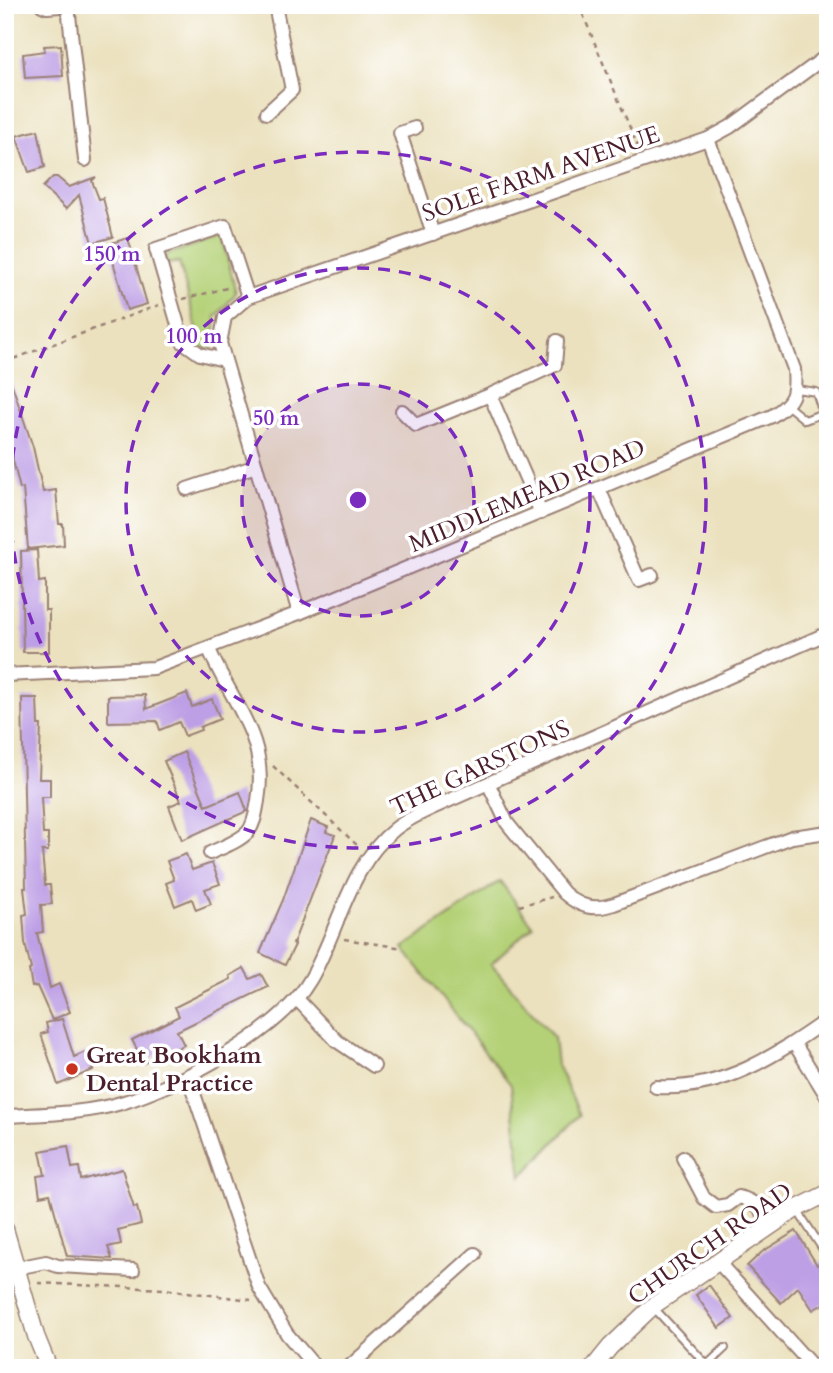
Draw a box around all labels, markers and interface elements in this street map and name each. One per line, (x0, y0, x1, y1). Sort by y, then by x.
street label: SOLE FARM AVENUE (418, 118, 664, 230)
text: 150 m (83, 240, 141, 269)
text: 100 m (165, 322, 223, 351)
text: 50 m (253, 404, 300, 433)
street label: MIDDLEMEAD ROAD (404, 431, 650, 561)
centre of rings (346, 488, 370, 512)
street label: THE GARSTONS (385, 712, 575, 824)
place label: Great Bookham Dental Practice (86, 1039, 263, 1100)
marker: Great Bookham Dental Practice (64, 1061, 80, 1077)
street label: CHURCH ROAD (621, 1175, 799, 1313)

